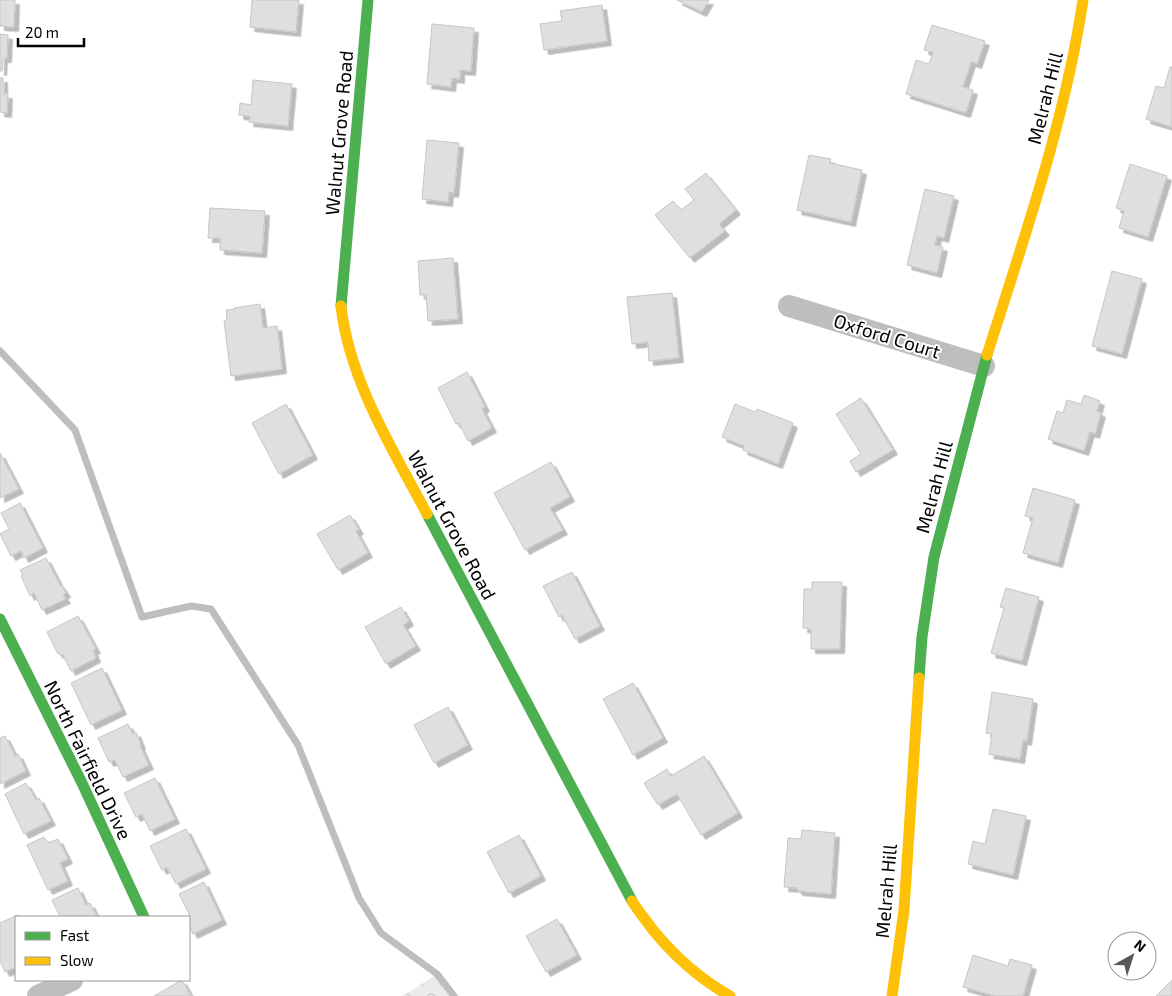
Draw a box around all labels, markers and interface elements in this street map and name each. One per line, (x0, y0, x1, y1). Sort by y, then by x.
scale bar (18, 15, 84, 47)
text: 20 m (25, 23, 59, 41)
street label: Melrah Hill (1022, 49, 1067, 147)
street label: Walnut Grove Road (320, 50, 357, 216)
street label: Oxford Court (831, 308, 943, 363)
street label: Melrah Hill (910, 438, 957, 536)
street label: Walnut Grove Road (403, 446, 501, 603)
street label: North Fairfield Drive (40, 676, 137, 843)
street label: Melrah Hill (870, 843, 901, 939)
legend (15, 916, 190, 981)
text: Fast (60, 926, 90, 944)
north arrow (1107, 931, 1157, 981)
text: N (1131, 936, 1150, 955)
text: Slow (60, 951, 94, 969)

